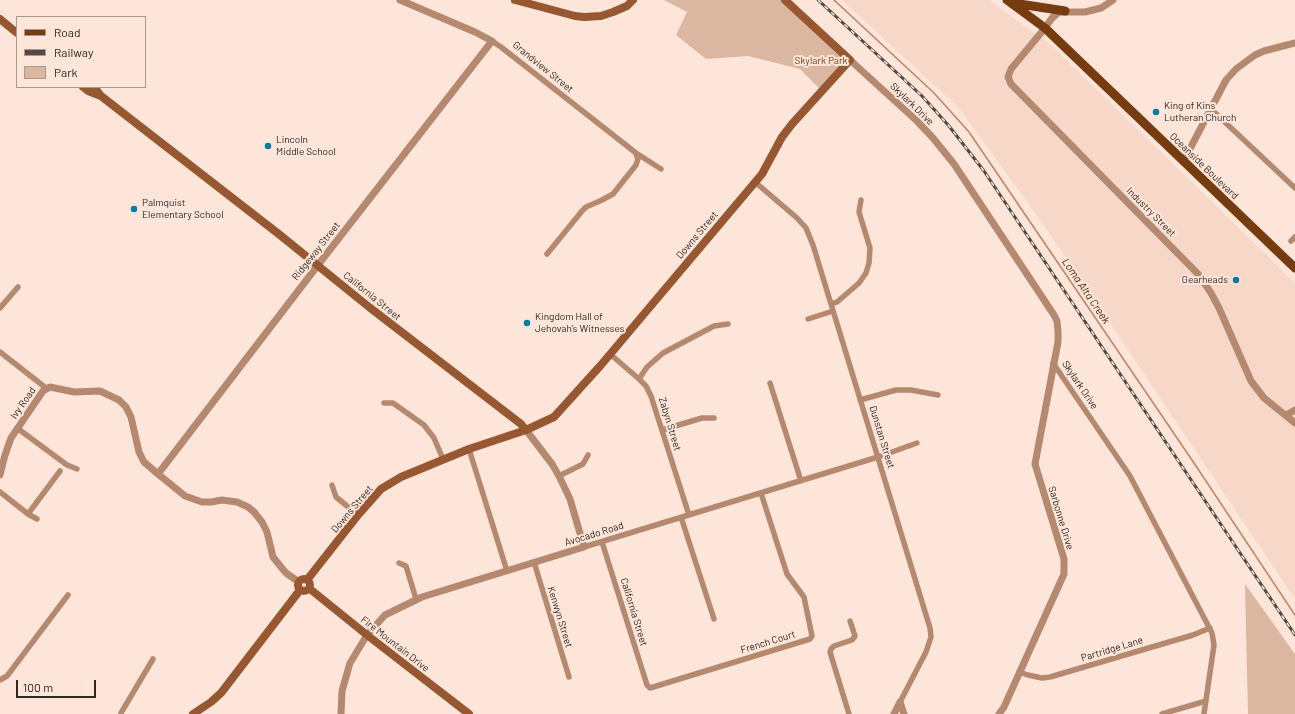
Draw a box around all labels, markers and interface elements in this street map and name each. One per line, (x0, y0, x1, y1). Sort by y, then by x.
legend (16, 16, 146, 88)
text: Road (54, 25, 81, 39)
street label: Grandview Street (510, 39, 576, 95)
text: Railway (54, 45, 93, 59)
park label: Skylark Park (794, 55, 848, 67)
text: Park (54, 65, 78, 79)
street label: Skylark Drive (888, 80, 936, 128)
place label: King of Kins Lutheran Church (1164, 100, 1236, 124)
marker: King of Kins Lutheran Church (1151, 107, 1161, 117)
street label: Oceanside Boulevard (1167, 130, 1241, 202)
place label: Lincoln Middle School (276, 134, 336, 158)
marker: Lincoln Middle School (263, 141, 273, 151)
street label: Industry Street (1124, 185, 1178, 239)
place label: Palmquist Elementary School (142, 197, 223, 220)
marker: Palmquist Elementary School (129, 204, 139, 214)
street label: Downs Street (674, 209, 720, 261)
street label: Ridgeway Street (289, 219, 343, 283)
water label: Loma Alta Creek (1059, 256, 1113, 326)
street label: California Street (341, 269, 403, 323)
place label: Gearheads (1182, 274, 1228, 286)
marker: Gearheads (1231, 275, 1241, 285)
place label: Kingdom Hall of Jehovah's Witnesses (535, 311, 624, 334)
marker: Kingdom Hall of Jehovah's Witnesses (522, 318, 532, 328)
street label: Skylark Drive (1059, 359, 1101, 411)
street label: Ivy Road (8, 385, 38, 421)
street label: Zabyn Street (656, 396, 684, 452)
street label: Dunstan Street (867, 404, 897, 470)
street label: Downs Street (329, 483, 375, 535)
street label: Sarbonne Drive (1046, 485, 1076, 551)
street label: Avocado Road (563, 519, 625, 549)
street label: California Street (618, 577, 650, 647)
street label: Kenwyn Street (545, 585, 575, 649)
street label: Fire Mountain Drive (358, 614, 432, 674)
street label: French Court (739, 628, 797, 656)
street label: Partridge Lane (1080, 634, 1144, 664)
scale bar (18, 672, 98, 698)
text: 100 m (23, 680, 53, 694)

